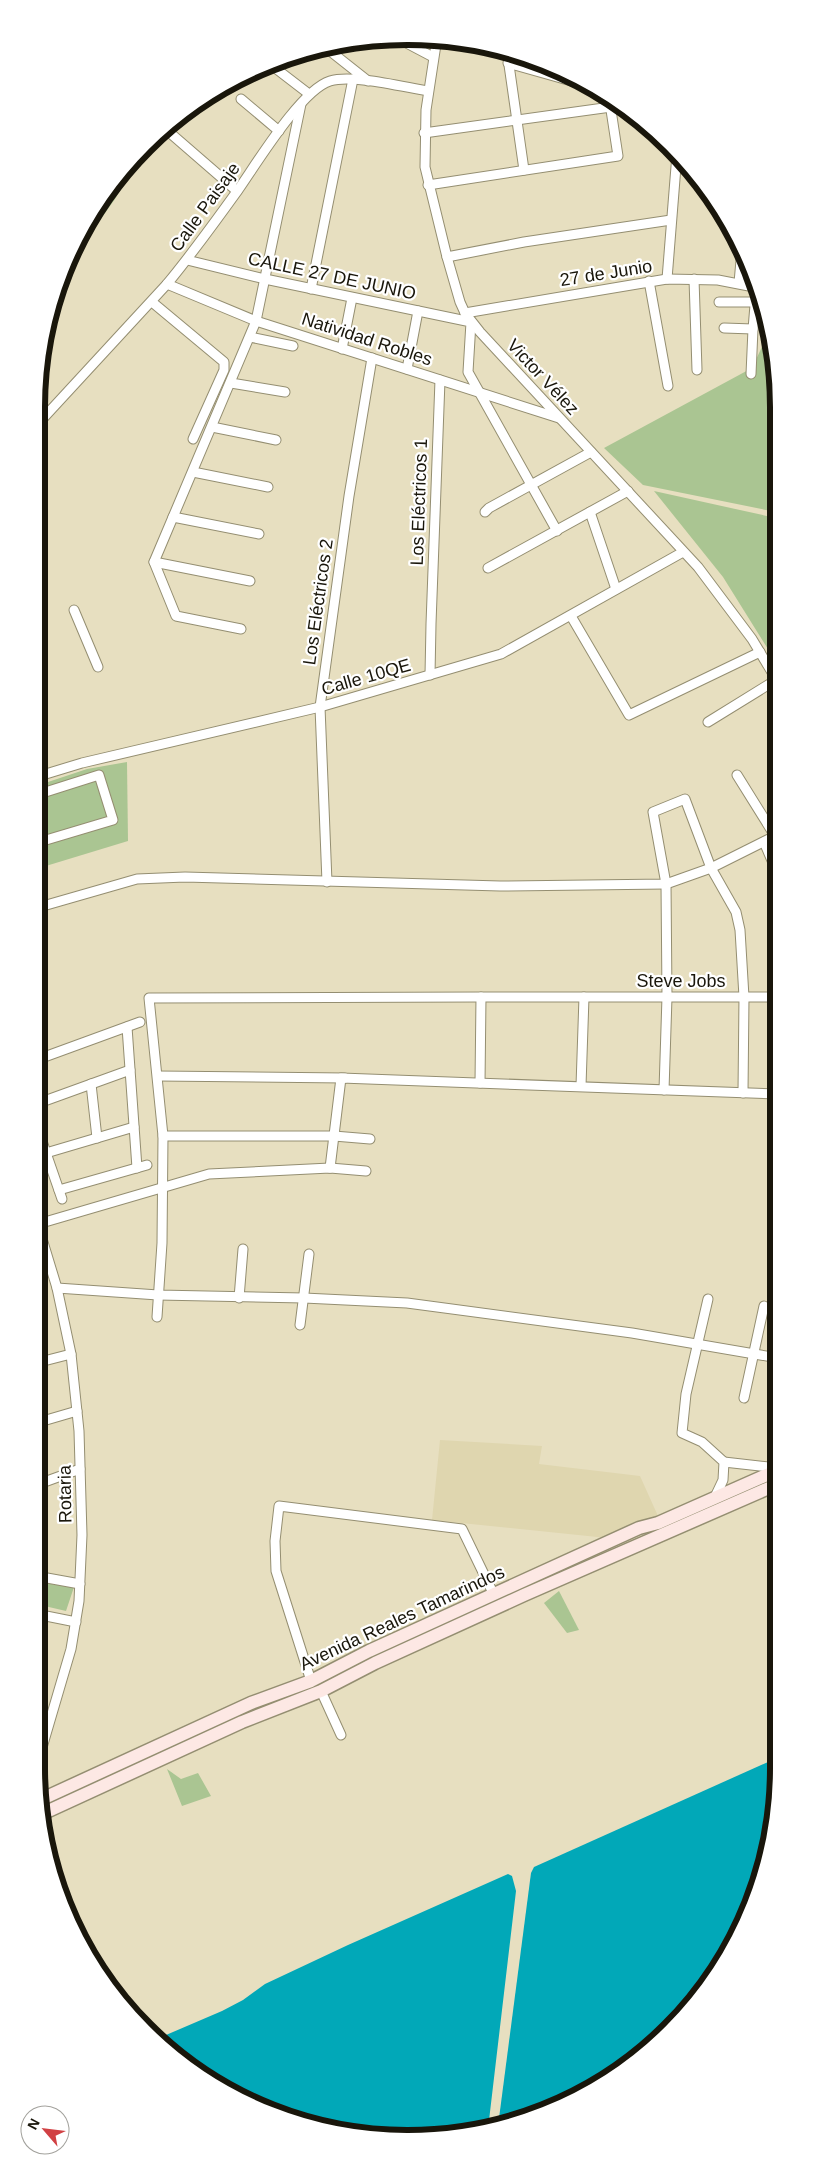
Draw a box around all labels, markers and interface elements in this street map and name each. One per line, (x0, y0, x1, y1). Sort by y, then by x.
street label: Calle Paisaje (166, 159, 244, 255)
street label: CALLE 27 DE JUNIO (246, 248, 418, 304)
street label: 27 de Junio (558, 256, 654, 290)
street label: Natividad Robles (299, 308, 435, 370)
street label: Victor Vélez (503, 335, 583, 419)
street label: Los Eléctricos 1 (407, 438, 431, 566)
street label: Los Eléctricos 2 (299, 538, 337, 666)
street label: Calle 10QE (319, 655, 413, 699)
street label: Steve Jobs (636, 971, 726, 991)
street label: Rotaria (54, 1464, 76, 1523)
street label: Avenida Reales Tamarindos (297, 1562, 507, 1674)
north arrow (20, 2105, 70, 2155)
text: N (24, 2116, 43, 2132)

